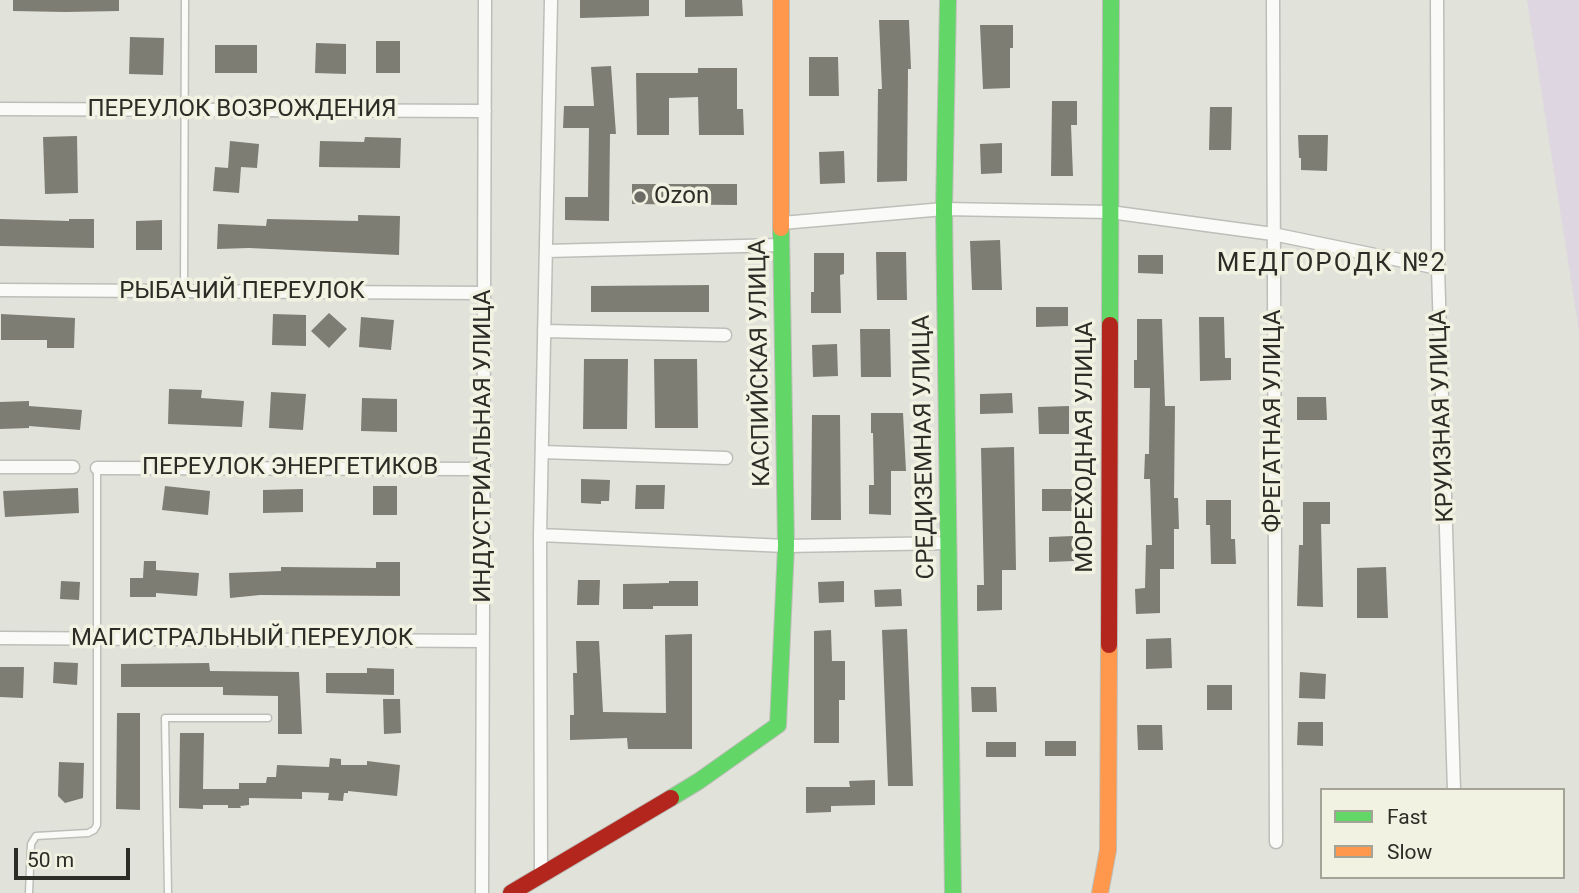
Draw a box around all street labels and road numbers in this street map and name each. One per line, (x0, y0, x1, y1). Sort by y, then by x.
street label: ПЕРЕУЛОК ВОЗРОЖДЕНИЯ (87, 96, 397, 124)
street label: КАСПИЙСКАЯ УЛИЦА (744, 239, 778, 487)
street label: РЫБАЧИЙ ПЕРЕУЛОК (119, 278, 365, 306)
street label: ИНДУСТРИАЛЬНАЯ УЛИЦА (470, 289, 498, 603)
street label: ФРЕГАТНАЯ УЛИЦА (1260, 309, 1288, 533)
street label: КРУИЗНАЯ УЛИЦА (1425, 309, 1461, 523)
street label: СРЕДИЗЕМНАЯ УЛИЦА (908, 314, 942, 580)
street label: МОРЕХОДНАЯ УЛИЦА (1072, 321, 1100, 573)
street label: ПЕРЕУЛОК ЭНЕРГЕТИКОВ (142, 454, 438, 482)
street label: МАГИСТРАЛЬНЫЙ ПЕРЕУЛОК (71, 625, 413, 653)

